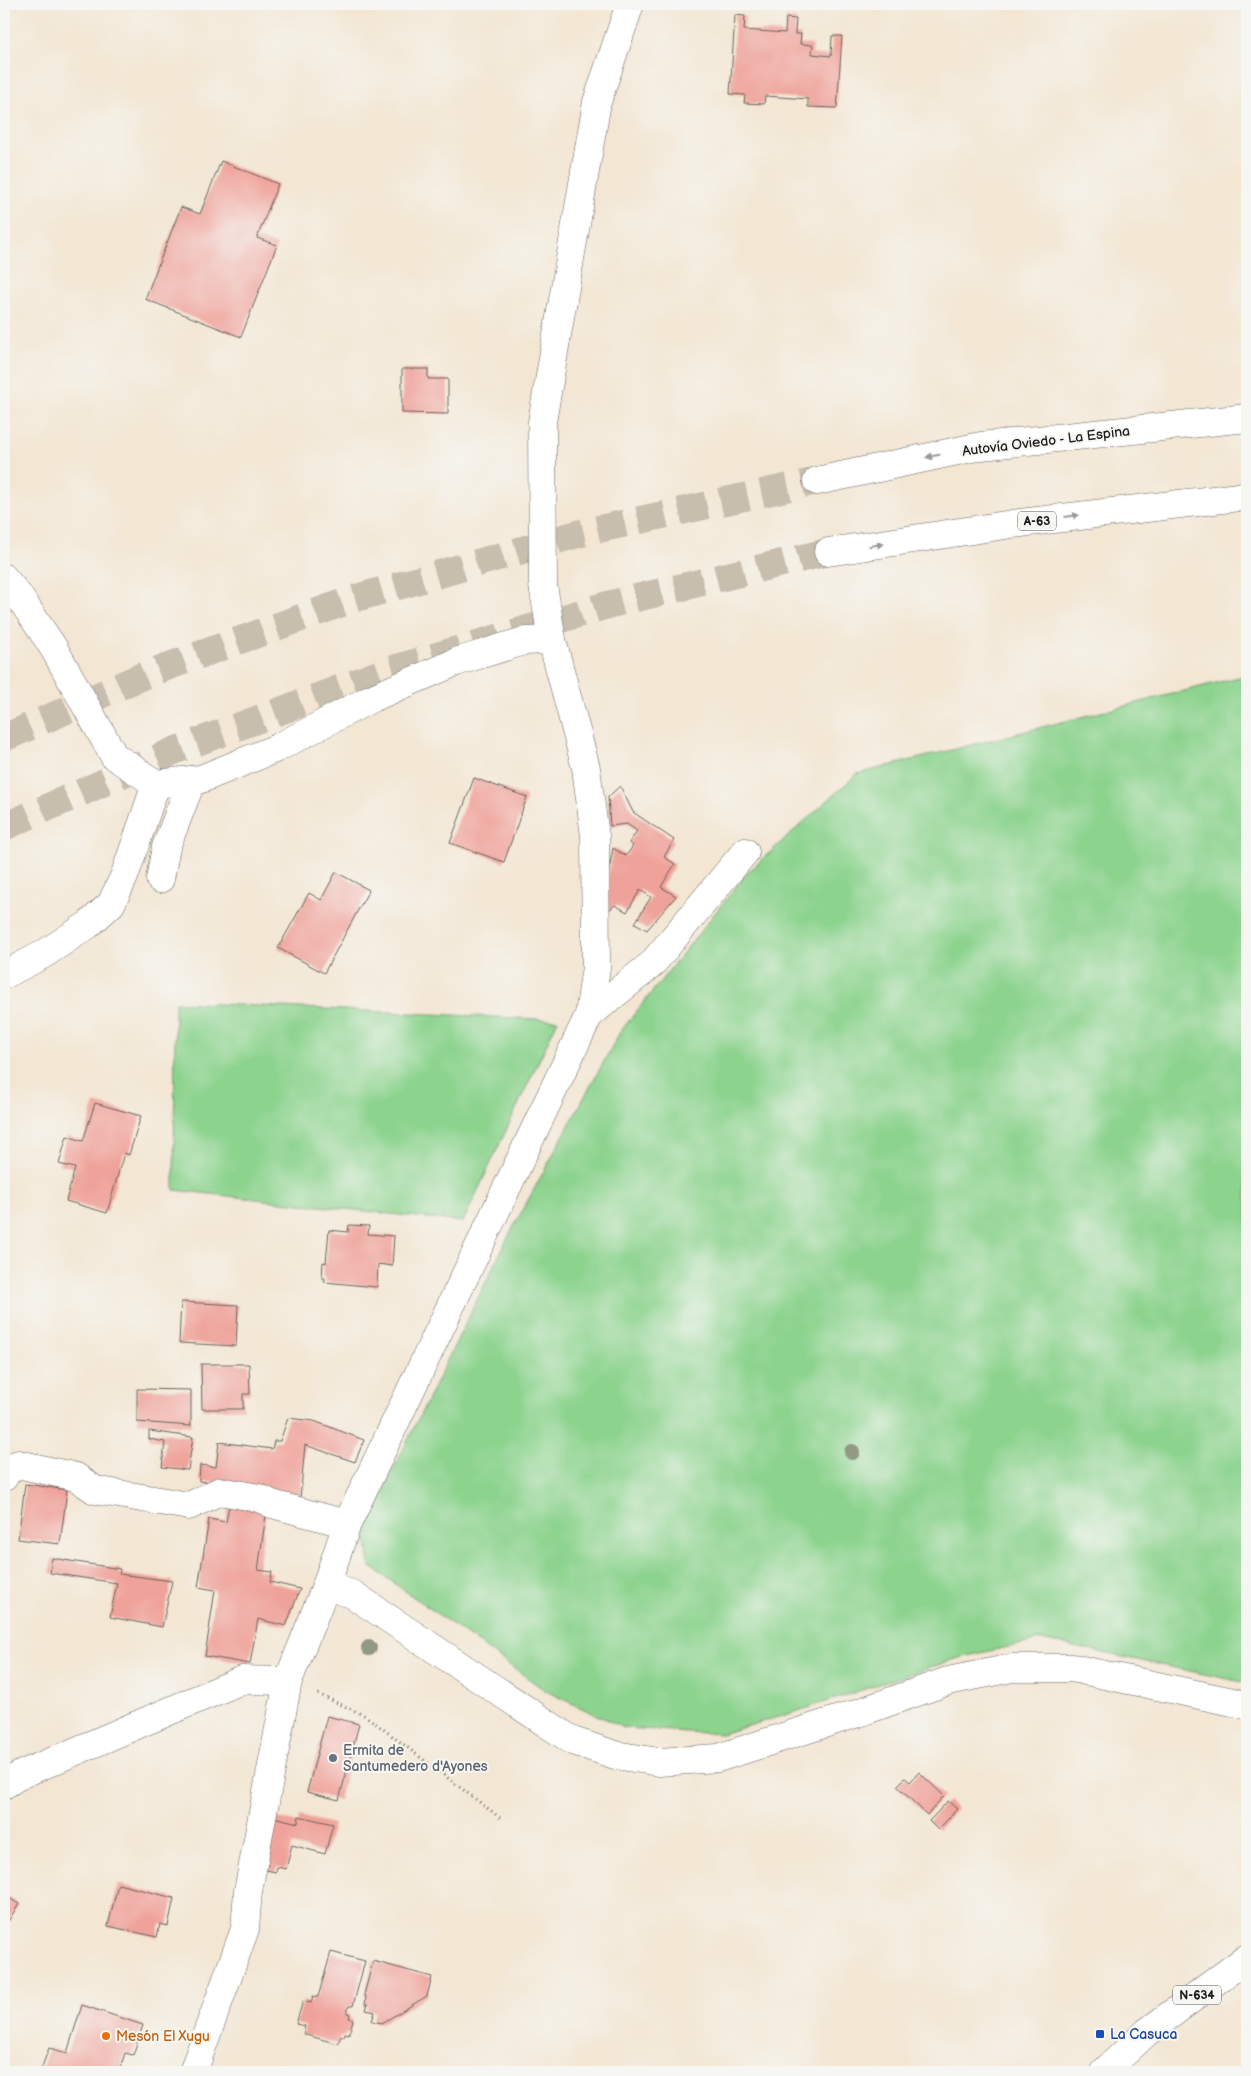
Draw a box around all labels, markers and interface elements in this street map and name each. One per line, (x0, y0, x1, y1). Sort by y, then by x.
street label: Autovía Oviedo - La Espina (961, 422, 1131, 460)
one-way arrow (925, 453, 941, 461)
road number: A-63 (1018, 512, 1056, 530)
one-way arrow (1064, 512, 1080, 520)
one-way arrow (869, 541, 885, 549)
place label: Ermita de Santumedero d'Ayones (343, 1742, 488, 1775)
marker: Ermita de Santumedero d'Ayones (327, 1752, 339, 1764)
road number: N-634 (1173, 1986, 1221, 2004)
place label: La Casuca (1110, 2026, 1177, 2043)
place label: Mesón El Xugu (116, 2028, 210, 2045)
marker: La Casuca (1094, 2028, 1106, 2040)
marker: Mesón El Xugu (100, 2030, 112, 2042)

